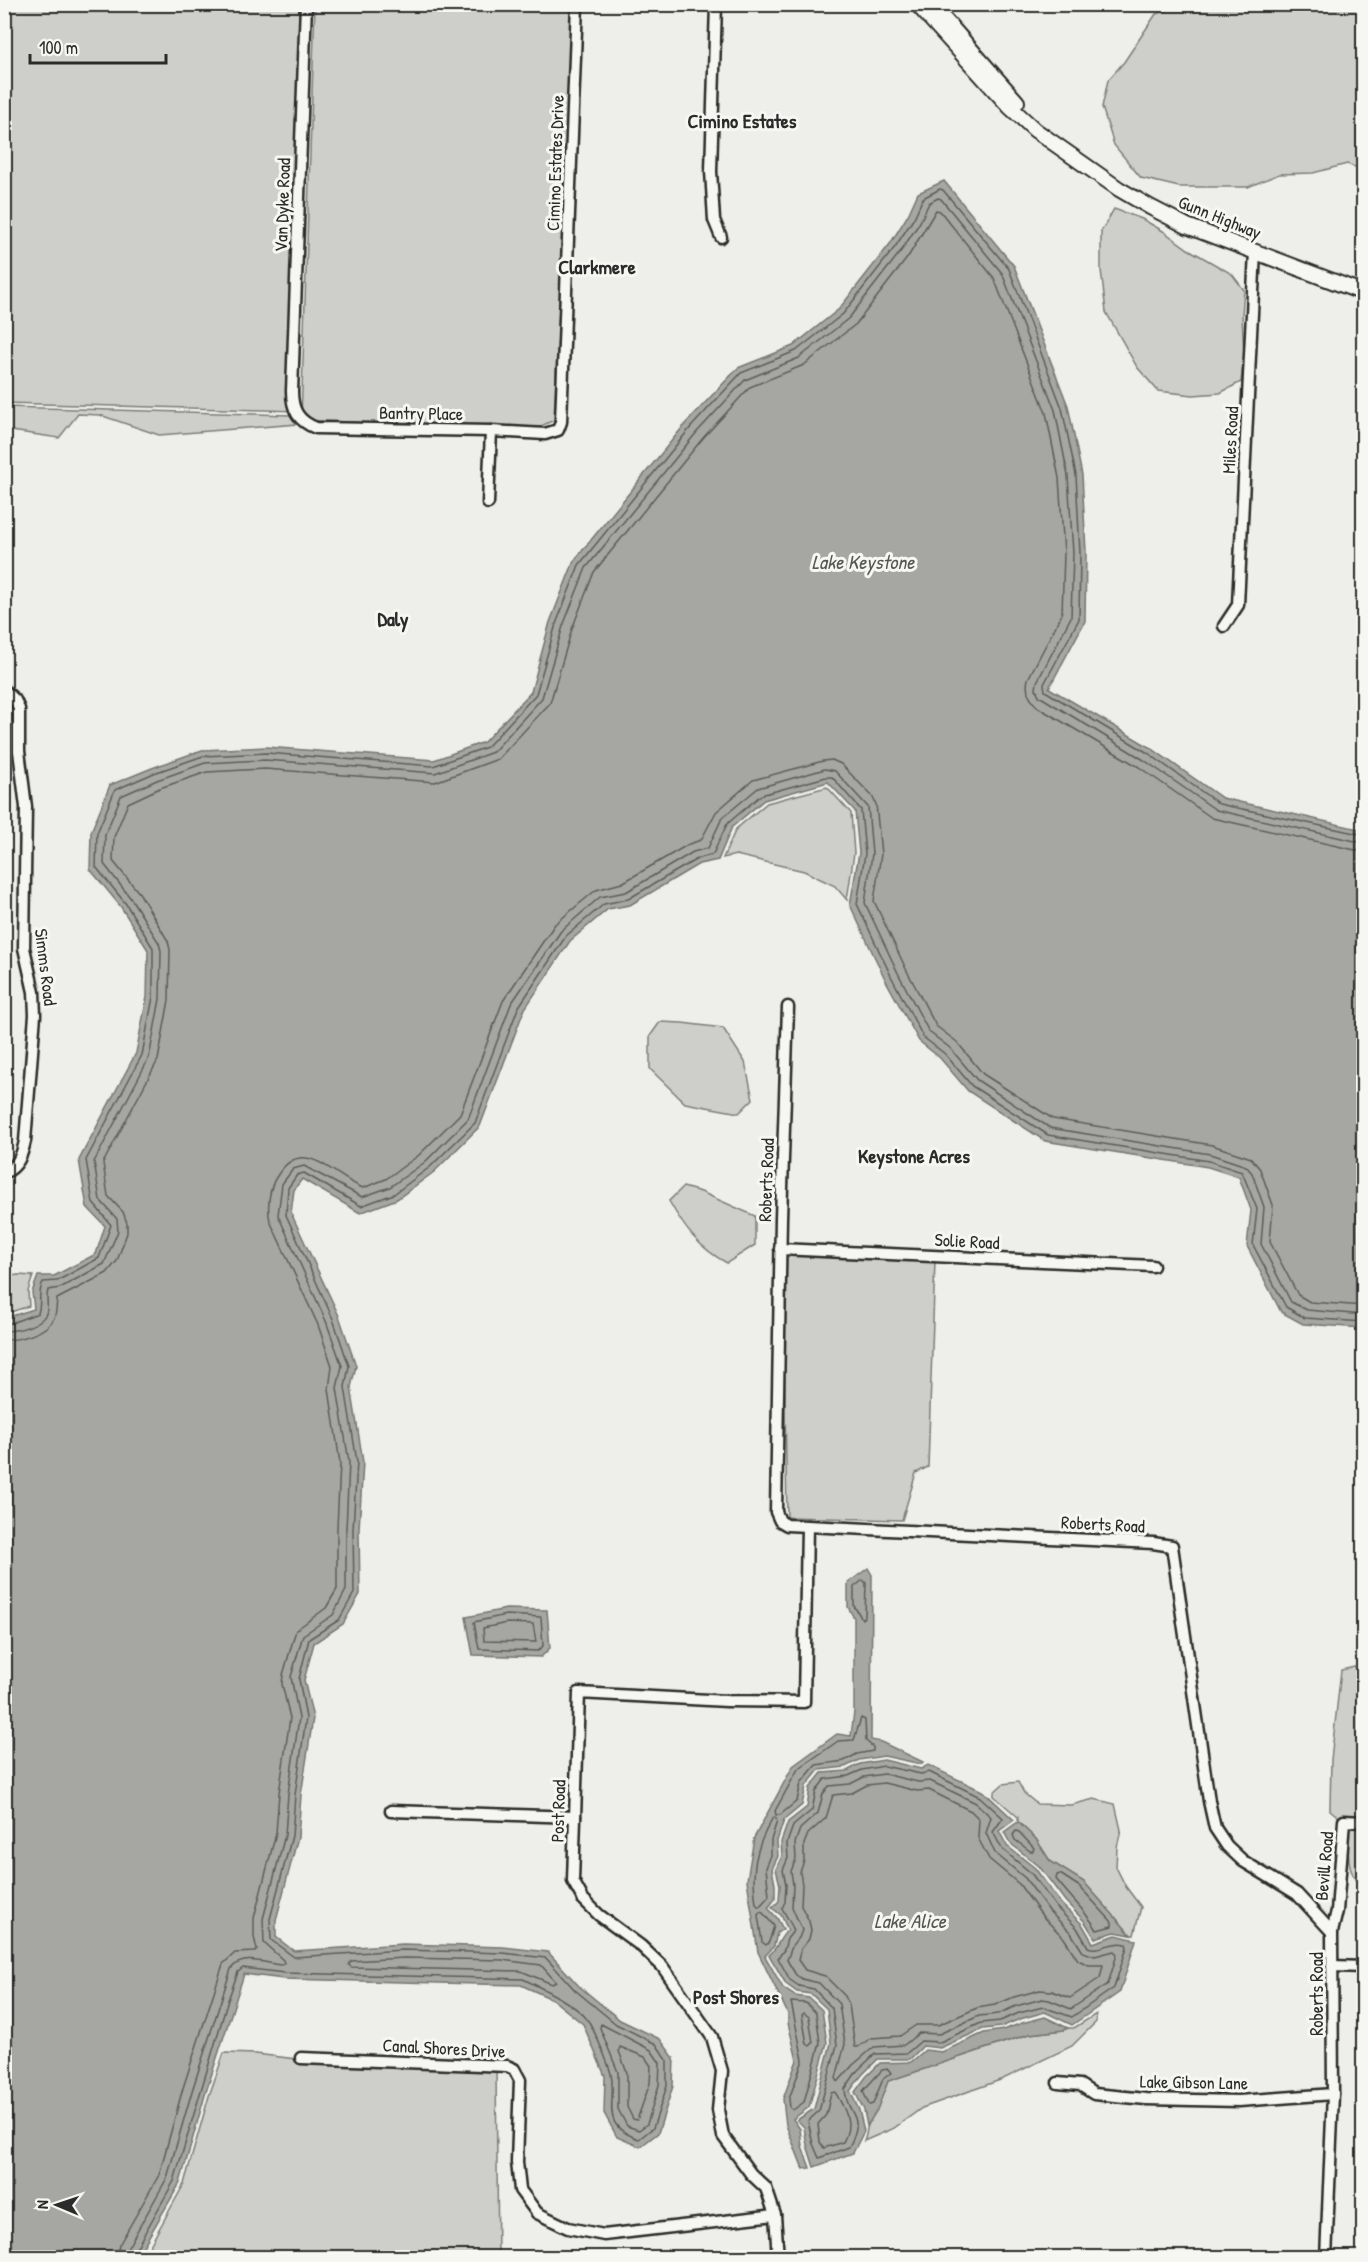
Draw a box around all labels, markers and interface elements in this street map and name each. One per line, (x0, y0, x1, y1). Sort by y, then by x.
scale bar (30, 27, 166, 65)
text: 100 m (39, 35, 78, 60)
street label: Cimino Estates Drive (540, 95, 570, 231)
district label: Cimino Estates (687, 107, 797, 134)
street label: Van Dyke Road (268, 158, 296, 252)
street label: Gunn Highway (1175, 189, 1265, 245)
district label: Clarkmere (558, 253, 636, 280)
street label: Bantry Place (379, 400, 463, 426)
street label: Miles Road (1216, 406, 1244, 474)
water label: Lake Keystone (812, 548, 915, 576)
district label: Daly (377, 605, 409, 633)
street label: Simms Road (29, 927, 63, 1007)
street label: Roberts Road (752, 1138, 780, 1222)
district label: Keystone Acres (858, 1142, 970, 1170)
street label: Solie Road (934, 1227, 1000, 1255)
street label: Roberts Road (1061, 1509, 1145, 1539)
street label: Post Road (544, 1779, 572, 1843)
street label: Bevill Road (1309, 1831, 1339, 1901)
water label: Lake Alice (874, 1907, 947, 1934)
street label: Roberts Road (1304, 1952, 1329, 2036)
district label: Post Shores (693, 1983, 779, 2010)
street label: Canal Shores Drive (382, 2032, 506, 2064)
street label: Lake Gibson Lane (1140, 2069, 1248, 2095)
north arrow (27, 2175, 87, 2235)
text: N (31, 2199, 53, 2209)

